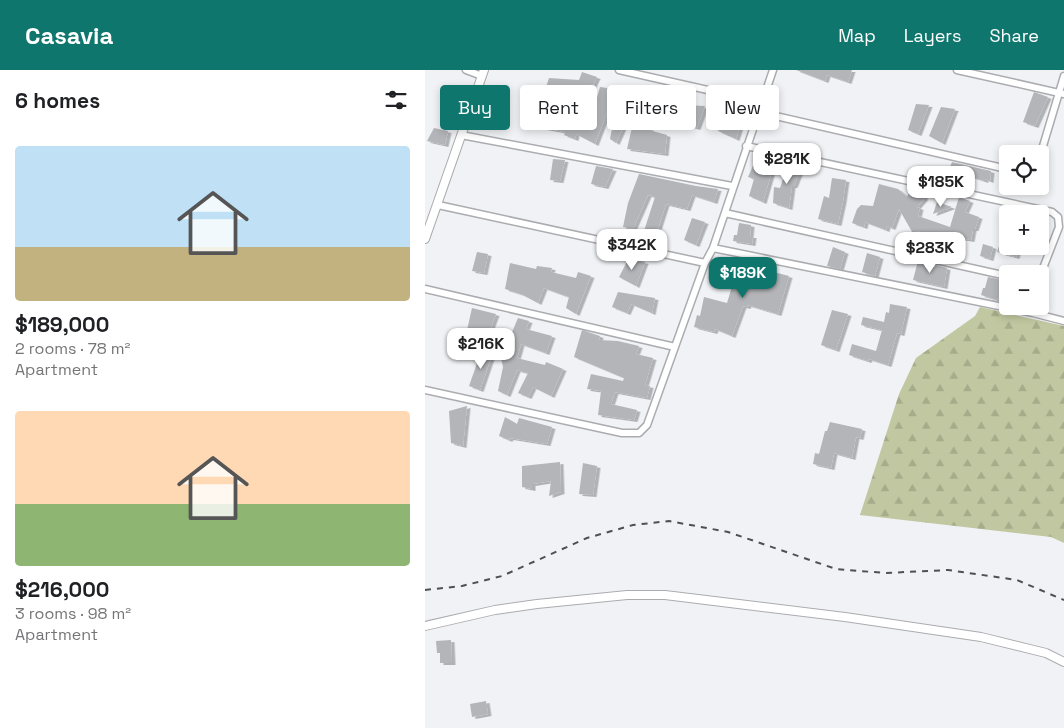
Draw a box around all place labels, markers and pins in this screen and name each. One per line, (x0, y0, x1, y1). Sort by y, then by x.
pin: $281K (752, 142, 822, 185)
pin: $185K (906, 166, 976, 208)
pin: $342K (597, 228, 667, 271)
pin: $283K (895, 232, 965, 274)
pin: $189K (708, 256, 778, 299)
pin: $216K (446, 328, 516, 370)

